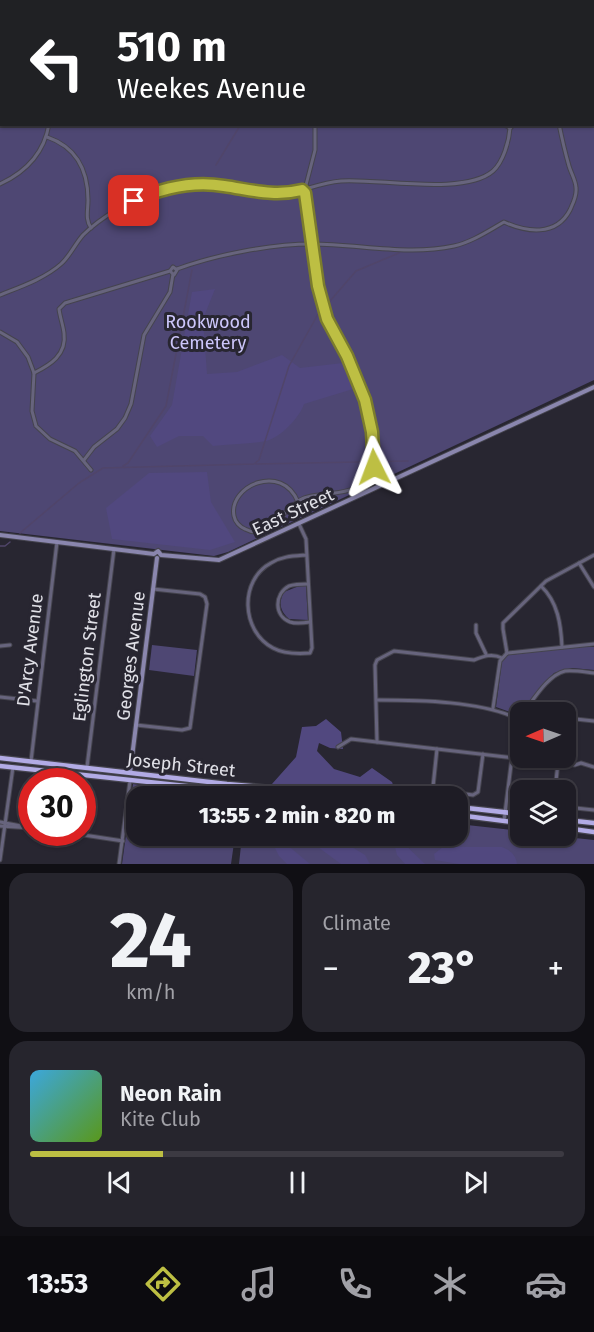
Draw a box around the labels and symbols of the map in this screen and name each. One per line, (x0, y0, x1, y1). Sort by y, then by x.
pin (108, 175, 159, 226)
park label: Rookwood Cemetery (165, 311, 251, 354)
position arrow (342, 435, 406, 499)
street label: East Street (249, 483, 338, 540)
street label: Georges Avenue (112, 590, 150, 722)
street label: Eglington Street (68, 591, 106, 723)
street label: D'Arcy Avenue (12, 592, 48, 708)
north arrow (510, 702, 576, 768)
street label: Joseph Street (126, 748, 237, 782)
speed limit sign: 30 (18, 768, 96, 846)

